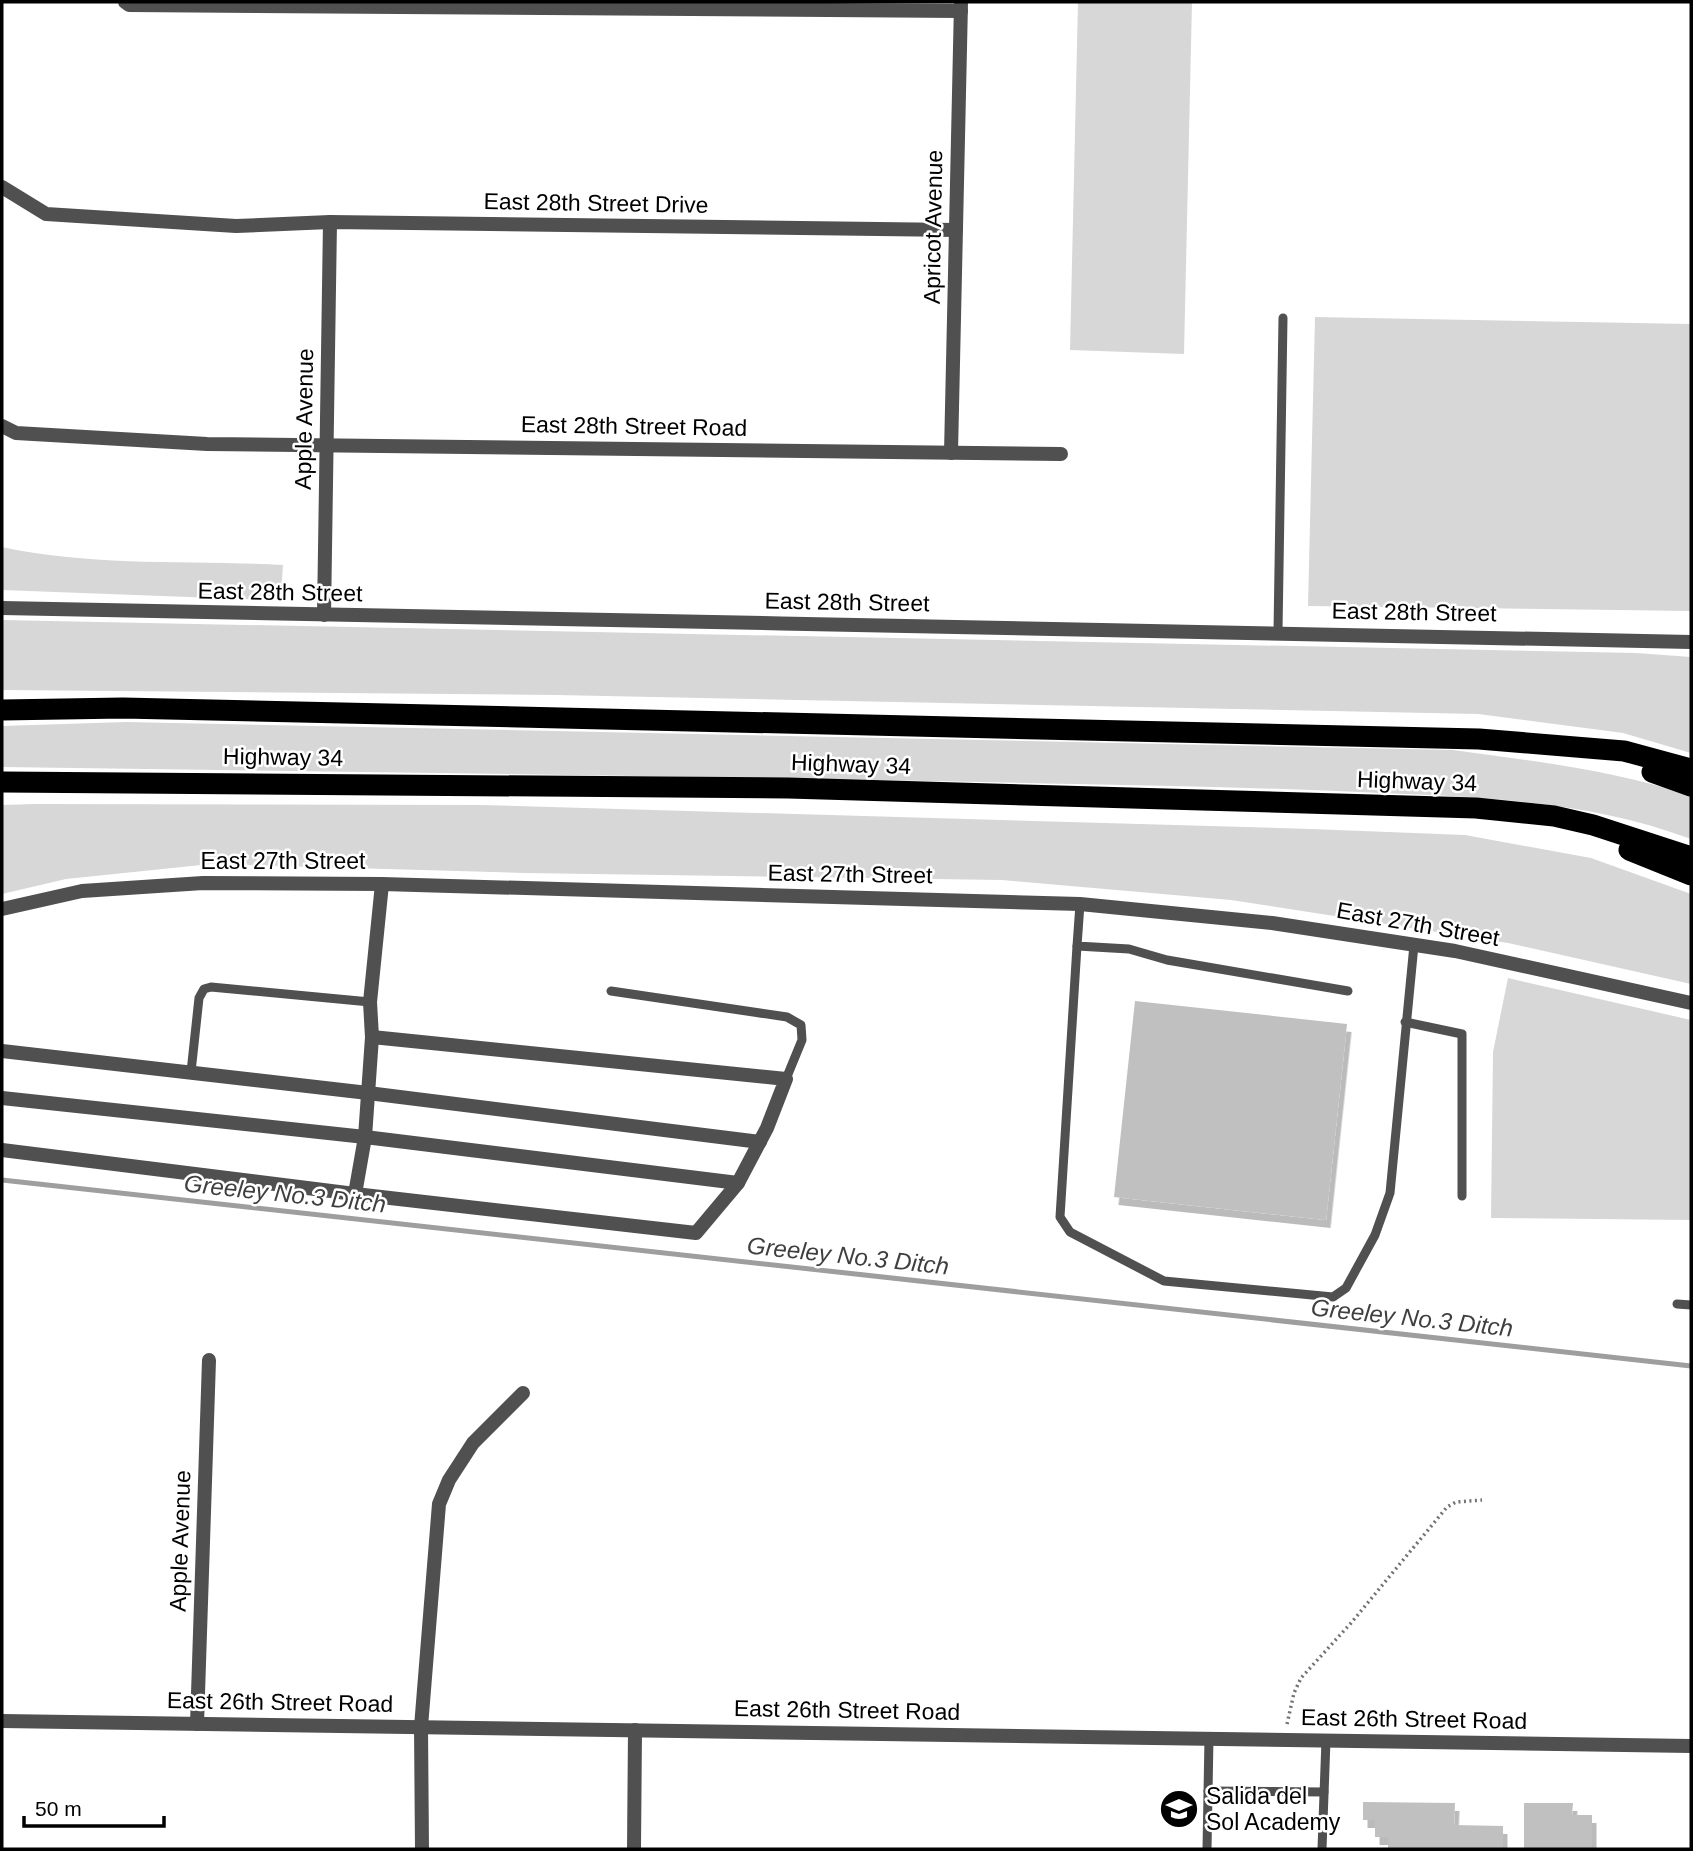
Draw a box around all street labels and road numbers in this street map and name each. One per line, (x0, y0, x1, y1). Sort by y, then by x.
street label: Apricot Avenue (919, 150, 947, 304)
street label: East 28th Street Drive (483, 188, 709, 218)
street label: Apple Avenue (290, 348, 318, 490)
street label: East 28th Street Road (521, 411, 747, 441)
street label: East 28th Street (197, 578, 363, 606)
street label: East 28th Street (764, 588, 930, 616)
street label: East 28th Street (1331, 598, 1497, 626)
street label: Highway 34 (223, 743, 344, 771)
street label: Highway 34 (790, 749, 912, 779)
street label: Highway 34 (1356, 766, 1478, 796)
street label: East 27th Street (201, 848, 366, 874)
street label: East 27th Street (767, 860, 933, 888)
street label: East 27th Street (1335, 897, 1502, 951)
street label: Apple Avenue (165, 1470, 195, 1612)
street label: East 26th Street Road (167, 1687, 393, 1717)
street label: East 26th Street Road (734, 1695, 960, 1725)
street label: East 26th Street Road (1301, 1704, 1527, 1734)

